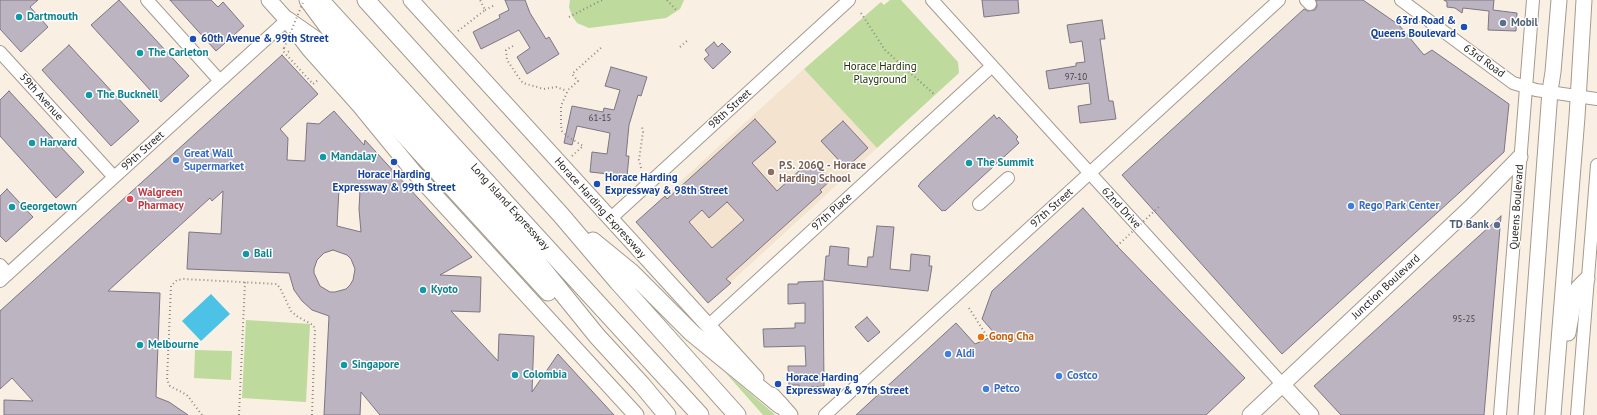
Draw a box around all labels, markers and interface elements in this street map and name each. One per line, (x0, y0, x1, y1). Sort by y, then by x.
place label: Dartmouth (27, 10, 78, 24)
marker: Dartmouth (14, 12, 24, 22)
place label: 63rd Road & Queens Boulevard (1371, 14, 1456, 40)
place label: Mobil (1511, 16, 1538, 30)
marker: Mobil (1498, 18, 1508, 28)
marker: 63rd Road & Queens Boulevard (1459, 22, 1469, 32)
place label: 60th Avenue & 99th Street (201, 32, 329, 46)
marker: 60th Avenue & 99th Street (188, 34, 198, 44)
street label: 63rd Road (1461, 42, 1507, 80)
place label: The Carleton (148, 46, 208, 60)
marker: The Carleton (135, 48, 145, 58)
park label: Horace Harding Playground (843, 60, 917, 86)
street label: 59th Avenue (16, 71, 66, 123)
house number: 97-10 (1065, 72, 1087, 82)
street label: 98th Street (706, 86, 754, 132)
place label: The Bucknell (97, 88, 158, 102)
marker: The Bucknell (84, 90, 94, 100)
house number: 61-15 (589, 113, 611, 123)
street label: 99th Street (119, 128, 167, 174)
place label: Harvard (40, 136, 77, 150)
marker: Harvard (27, 138, 37, 148)
place label: Great Wall Supermarket (184, 147, 244, 173)
place label: Mandalay (331, 150, 377, 164)
marker: Mandalay (318, 152, 328, 162)
marker: Great Wall Supermarket (171, 155, 181, 165)
street label: Horace Harding Expressway (551, 155, 649, 261)
place label: The Summit (977, 156, 1034, 170)
marker: Horace Harding Expressway & 99th Street (389, 157, 399, 167)
marker: The Summit (964, 158, 974, 168)
place label: P.S. 206Q - Horace Harding School (779, 159, 866, 185)
street label: Long Island Expressway (468, 161, 552, 253)
street label: Queens Boulevard (1507, 164, 1527, 250)
marker: P.S. 206Q - Horace Harding School (766, 167, 776, 177)
place label: Horace Harding Expressway & 99th Street (333, 168, 455, 194)
place label: Horace Harding Expressway & 98th Street (605, 171, 728, 197)
marker: Horace Harding Expressway & 98th Street (592, 179, 602, 189)
street label: 62nd Drive (1099, 185, 1143, 231)
place label: Walgreen Pharmacy (138, 186, 184, 212)
street label: 97th Street (1028, 186, 1076, 230)
street label: 97th Place (809, 191, 855, 233)
marker: Walgreen Pharmacy (125, 194, 135, 204)
place label: Rego Park Center (1359, 199, 1439, 213)
place label: Georgetown (20, 200, 77, 214)
marker: Rego Park Center (1346, 201, 1356, 211)
marker: Georgetown (7, 202, 17, 212)
place label: TD Bank (1449, 218, 1489, 232)
marker: TD Bank (1492, 220, 1502, 230)
place label: Bali (254, 247, 272, 261)
marker: Bali (241, 249, 251, 259)
street label: Junction Boulevard (1349, 252, 1423, 322)
place label: Kyoto (431, 283, 458, 297)
marker: Kyoto (418, 285, 428, 295)
house number: 95-25 (1453, 314, 1475, 324)
place label: Gong Cha (989, 330, 1034, 344)
marker: Gong Cha (976, 332, 986, 342)
place label: Melbourne (148, 338, 199, 352)
marker: Melbourne (135, 340, 145, 350)
place label: Aldi (956, 347, 975, 361)
marker: Aldi (943, 349, 953, 359)
place label: Singapore (352, 358, 399, 372)
marker: Singapore (339, 360, 349, 370)
place label: Colombia (523, 368, 567, 382)
place label: Costco (1067, 369, 1098, 383)
marker: Colombia (510, 370, 520, 380)
place label: Horace Harding Expressway & 97th Street (786, 371, 909, 397)
marker: Costco (1054, 371, 1064, 381)
marker: Horace Harding Expressway & 97th Street (773, 379, 783, 389)
place label: Petco (994, 382, 1020, 396)
marker: Petco (981, 384, 991, 394)

